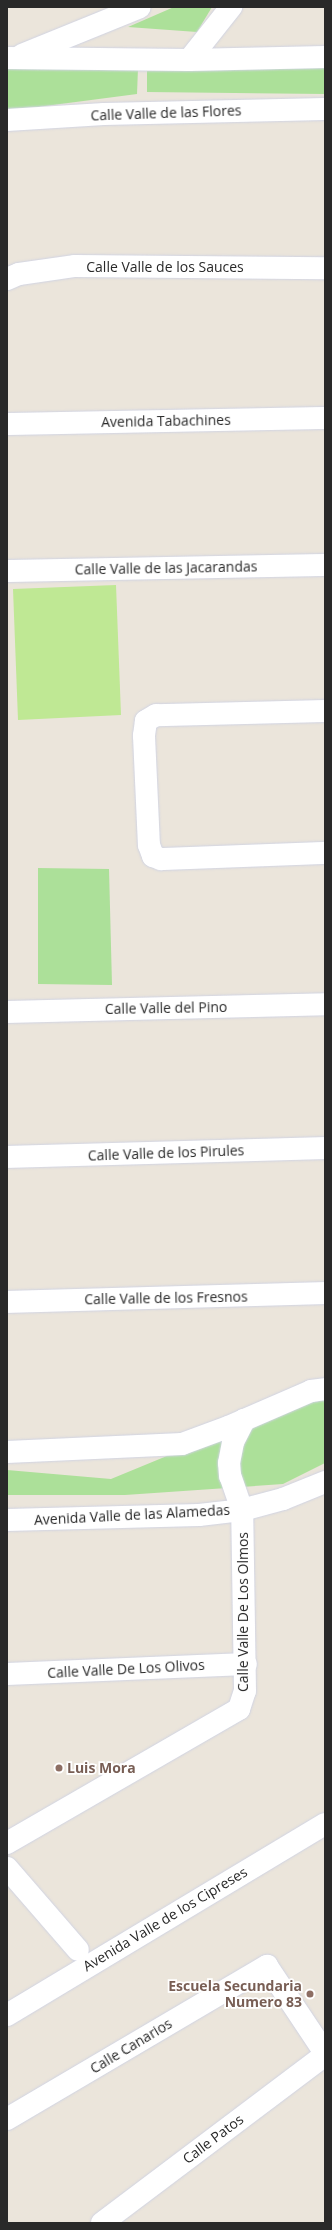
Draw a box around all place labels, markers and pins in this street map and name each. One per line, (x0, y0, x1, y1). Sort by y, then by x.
place label: Luis Mora (67, 1760, 136, 1776)
marker: Luis Mora (54, 1763, 64, 1773)
place label: Escuela Secundaria Numero 83 (168, 1978, 302, 2010)
marker: Escuela Secundaria Numero 83 (305, 1989, 315, 1999)

